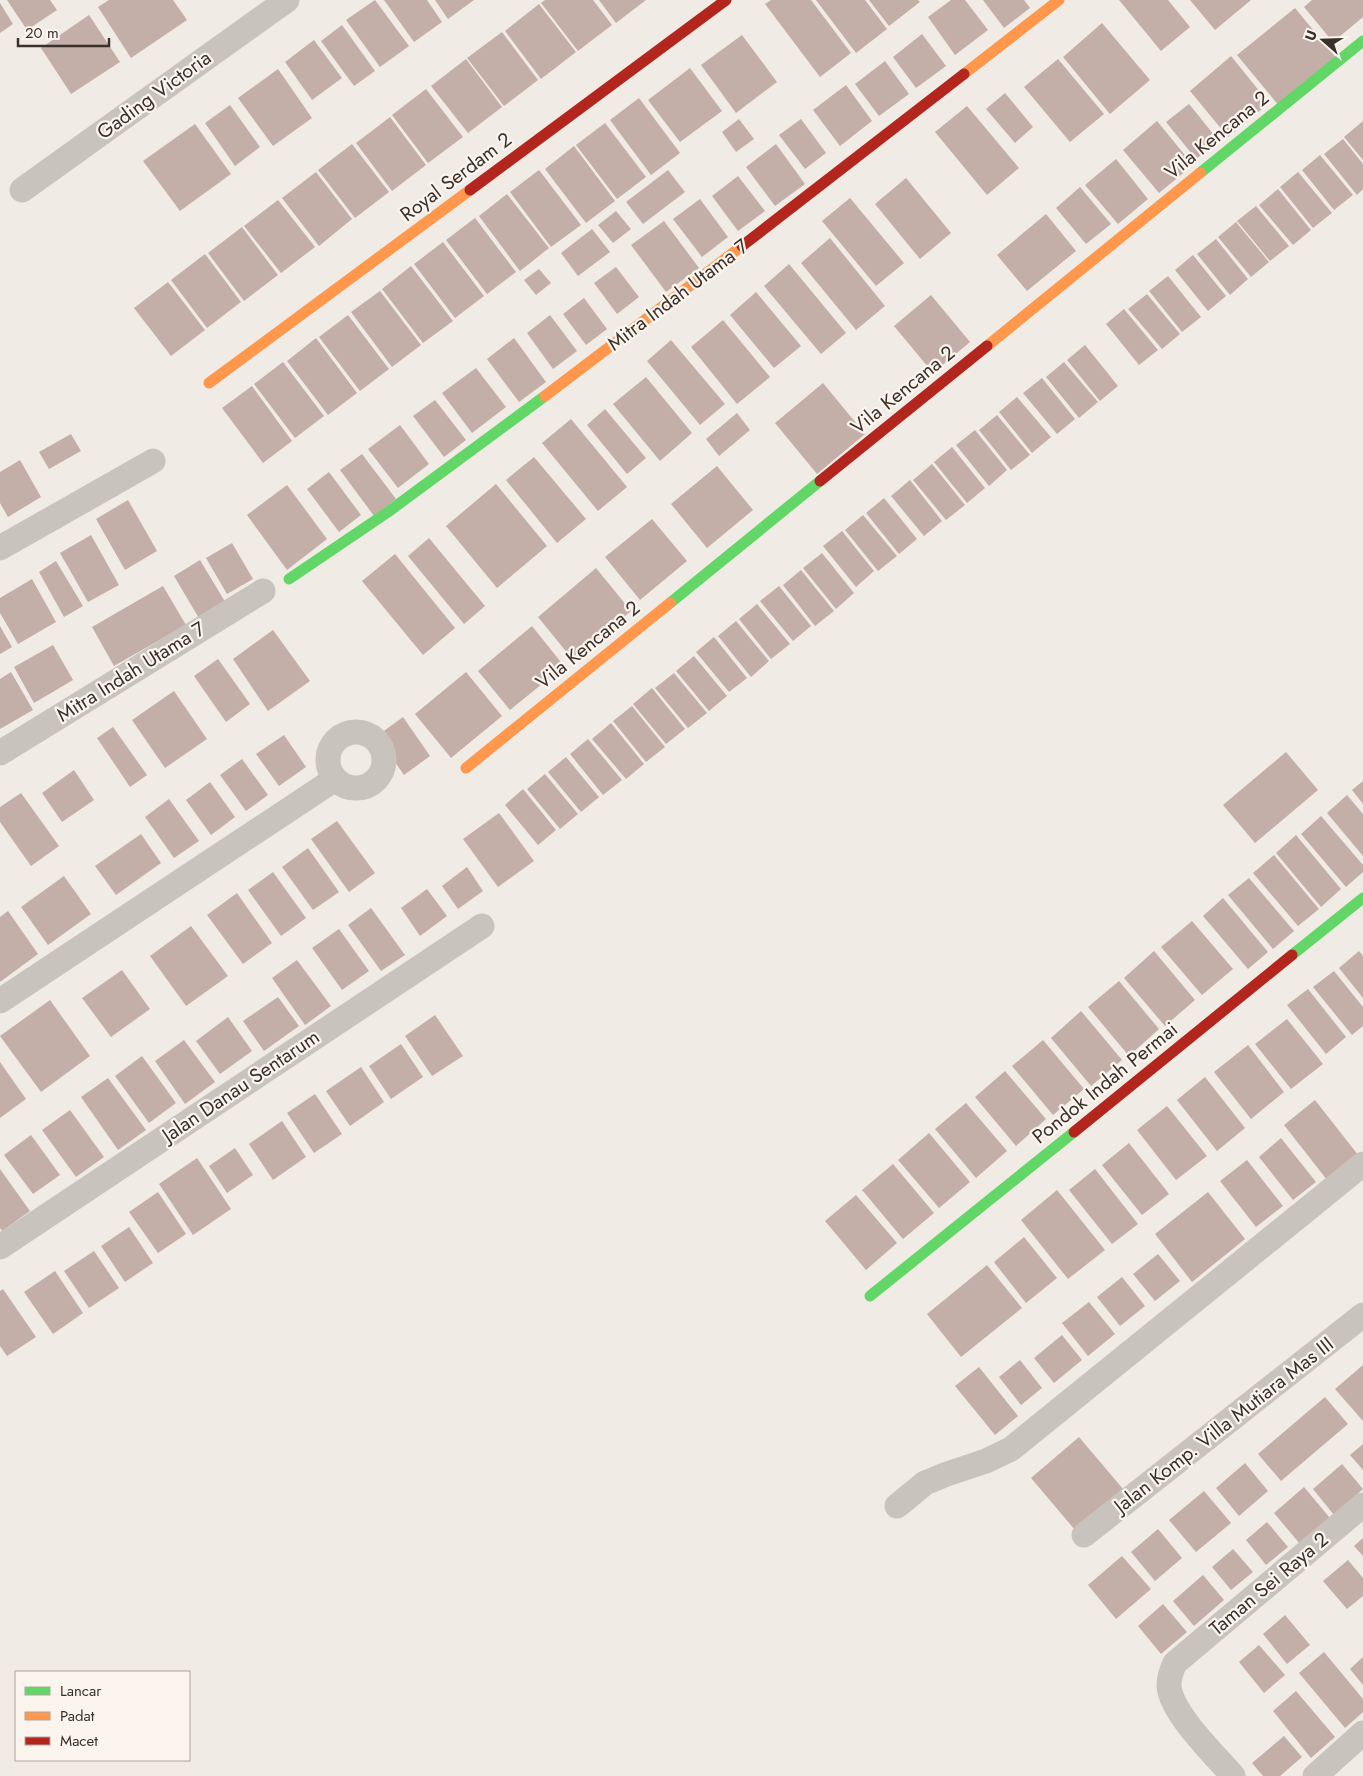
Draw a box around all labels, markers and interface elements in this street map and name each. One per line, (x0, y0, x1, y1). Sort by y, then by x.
scale bar (18, 15, 109, 47)
north arrow (1298, 15, 1348, 65)
text: 20 m (25, 22, 59, 44)
text: U (1300, 28, 1322, 44)
street label: Gading Victoria (91, 44, 217, 146)
street label: Vila Kencana 2 (1159, 84, 1275, 186)
street label: Royal Serdam 2 (394, 125, 518, 229)
street label: Mitra Indah Utama 7 (601, 232, 755, 358)
street label: Vila Kencana 2 (845, 339, 961, 441)
street label: Vila Kencana 2 (530, 594, 646, 696)
street label: Mitra Indah Utama 7 (51, 614, 211, 729)
street label: Pondok Indah Permai (1026, 1015, 1184, 1151)
street label: Jalan Danau Sentarum (154, 1022, 325, 1151)
street label: Jalan Komp. Villa Mutiara Mas III (1106, 1330, 1340, 1522)
street label: Taman Sei Raya 2 (1203, 1525, 1335, 1643)
legend (15, 1671, 190, 1761)
text: Lancar (60, 1680, 102, 1702)
text: Padat (60, 1705, 95, 1727)
text: Macet (60, 1730, 98, 1752)

